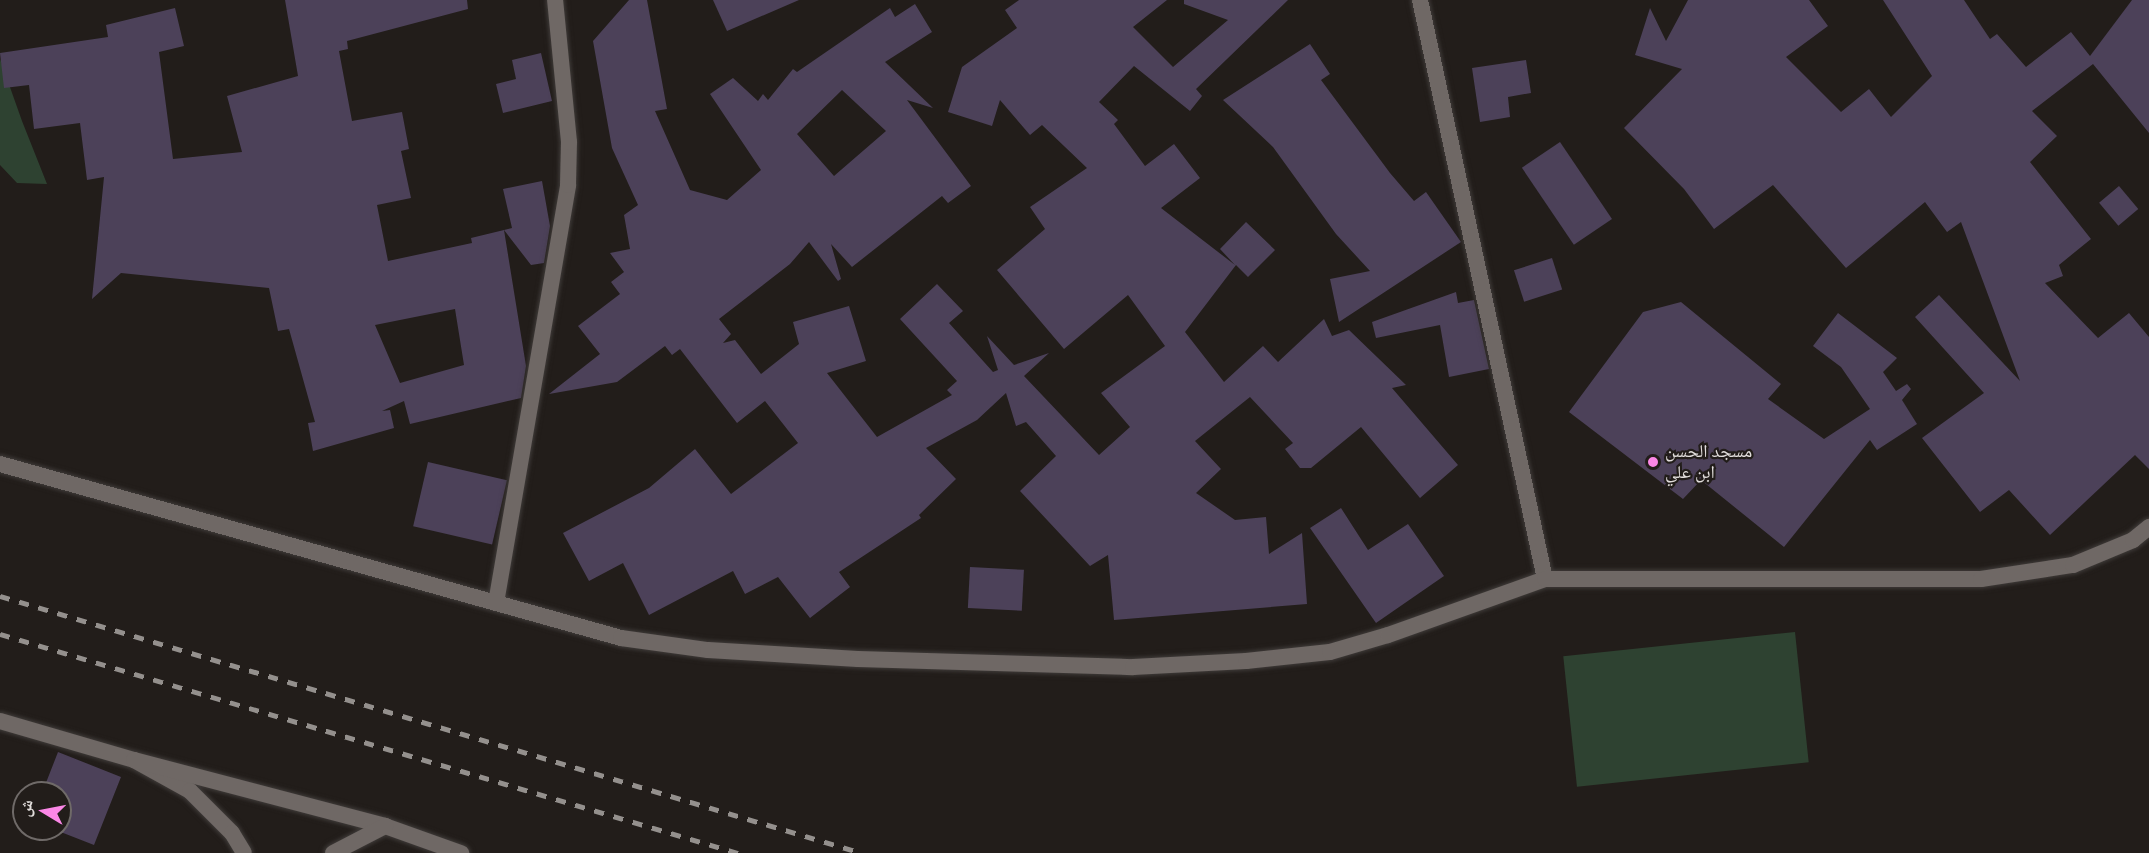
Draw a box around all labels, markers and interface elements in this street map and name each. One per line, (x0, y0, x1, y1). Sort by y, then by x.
place label: مسجد الحسن ابن علي (1665, 441, 1752, 484)
marker: مسجد الحسن ابن علي (1646, 455, 1660, 469)
north arrow (12, 781, 72, 841)
text: ش (15, 798, 37, 818)

